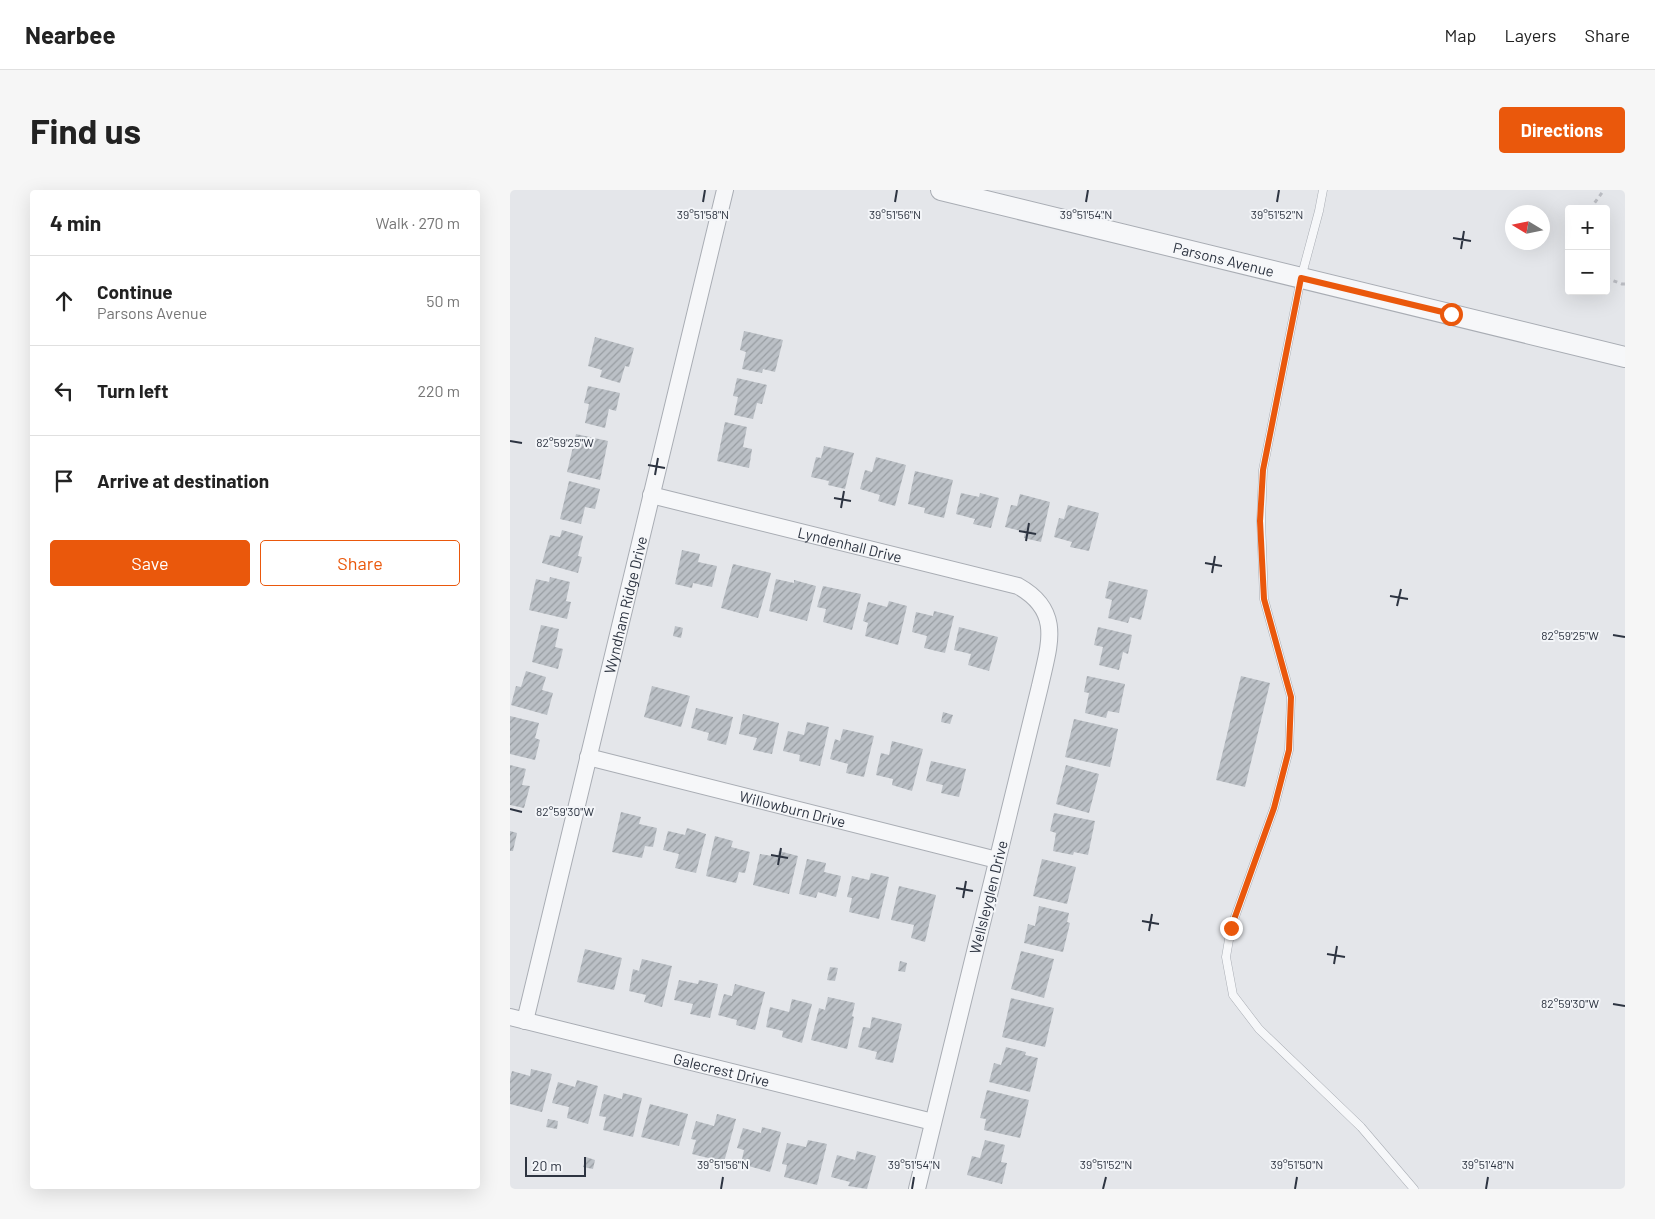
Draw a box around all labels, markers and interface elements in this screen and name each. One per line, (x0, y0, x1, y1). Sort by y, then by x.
text: Nearbee (25, 20, 116, 49)
text: Map (1444, 24, 1476, 46)
text: Layers (1504, 24, 1557, 46)
text: Share (1585, 24, 1630, 46)
button: Directions (1499, 107, 1625, 153)
text: Find us (30, 109, 141, 151)
north arrow (1505, 205, 1550, 250)
map controls (1565, 205, 1610, 295)
button: + (1565, 205, 1610, 250)
text: 39°51'58"N (677, 207, 729, 221)
text: 39°51'56"N (869, 207, 921, 221)
text: 39°51'54"N (1060, 207, 1112, 221)
text: 39°51'52"N (1251, 207, 1303, 221)
text: 4 min (50, 210, 101, 235)
text: Walk · 270 m (375, 213, 460, 232)
street label: Parsons Avenue (1171, 238, 1276, 280)
button: − (1565, 250, 1610, 295)
text: Continue (97, 280, 173, 303)
icon: ahead (50, 287, 78, 315)
text: 50 m (426, 291, 460, 310)
text: Parsons Avenue (97, 303, 207, 322)
route start (1440, 303, 1463, 326)
icon: left (50, 377, 78, 405)
text: Turn left (97, 379, 168, 402)
text: 220 m (417, 381, 460, 400)
text: 82°59'25"W (536, 435, 594, 449)
icon: arrive (50, 467, 78, 495)
text: Arrive at destination (97, 469, 269, 492)
street label: Lyndenhall Drive (796, 523, 904, 566)
street label: Wyndham Ridge Drive (600, 534, 650, 676)
button: Save (50, 540, 250, 586)
button: Share (260, 540, 460, 586)
text: 82°59'25"W (1541, 628, 1599, 642)
street label: Willowburn Drive (738, 787, 848, 831)
text: 82°59'30"W (536, 804, 594, 818)
street label: Wellsleyglen Drive (965, 838, 1011, 956)
route end (1220, 917, 1243, 940)
text: 82°59'30"W (1541, 996, 1599, 1010)
street label: Galecrest Drive (672, 1049, 772, 1090)
scale bar (525, 1154, 586, 1177)
text: 20 m (532, 1157, 562, 1174)
text: 39°51'56"N (697, 1157, 749, 1171)
text: 39°51'54"N (888, 1157, 940, 1171)
text: 39°51'52"N (1080, 1157, 1132, 1171)
text: 39°51'50"N (1271, 1157, 1323, 1171)
text: 39°51'48"N (1462, 1157, 1514, 1171)

